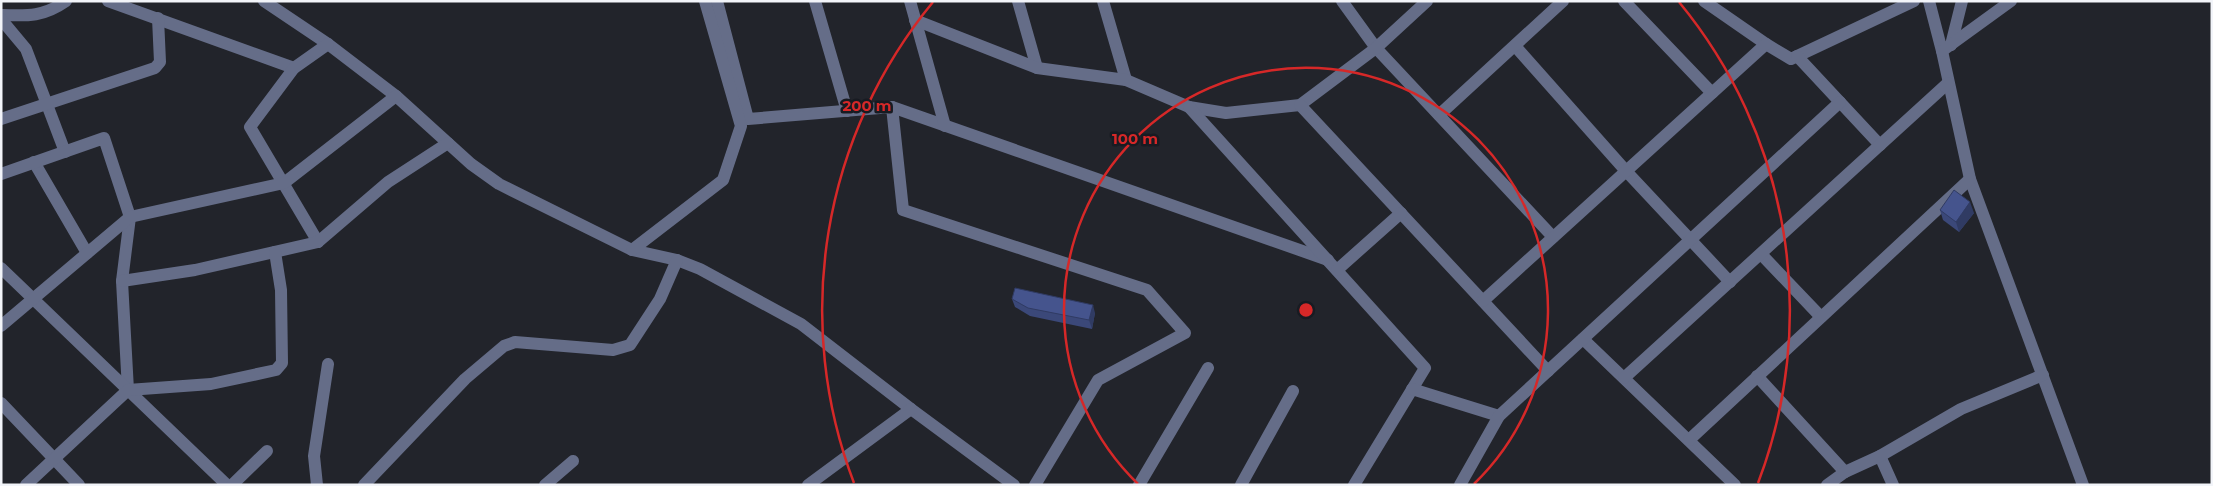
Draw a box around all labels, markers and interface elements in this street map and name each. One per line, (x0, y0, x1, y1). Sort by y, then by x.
text: 200 m (842, 96, 892, 115)
text: 100 m (1112, 129, 1158, 148)
centre of rings (1297, 301, 1315, 319)

